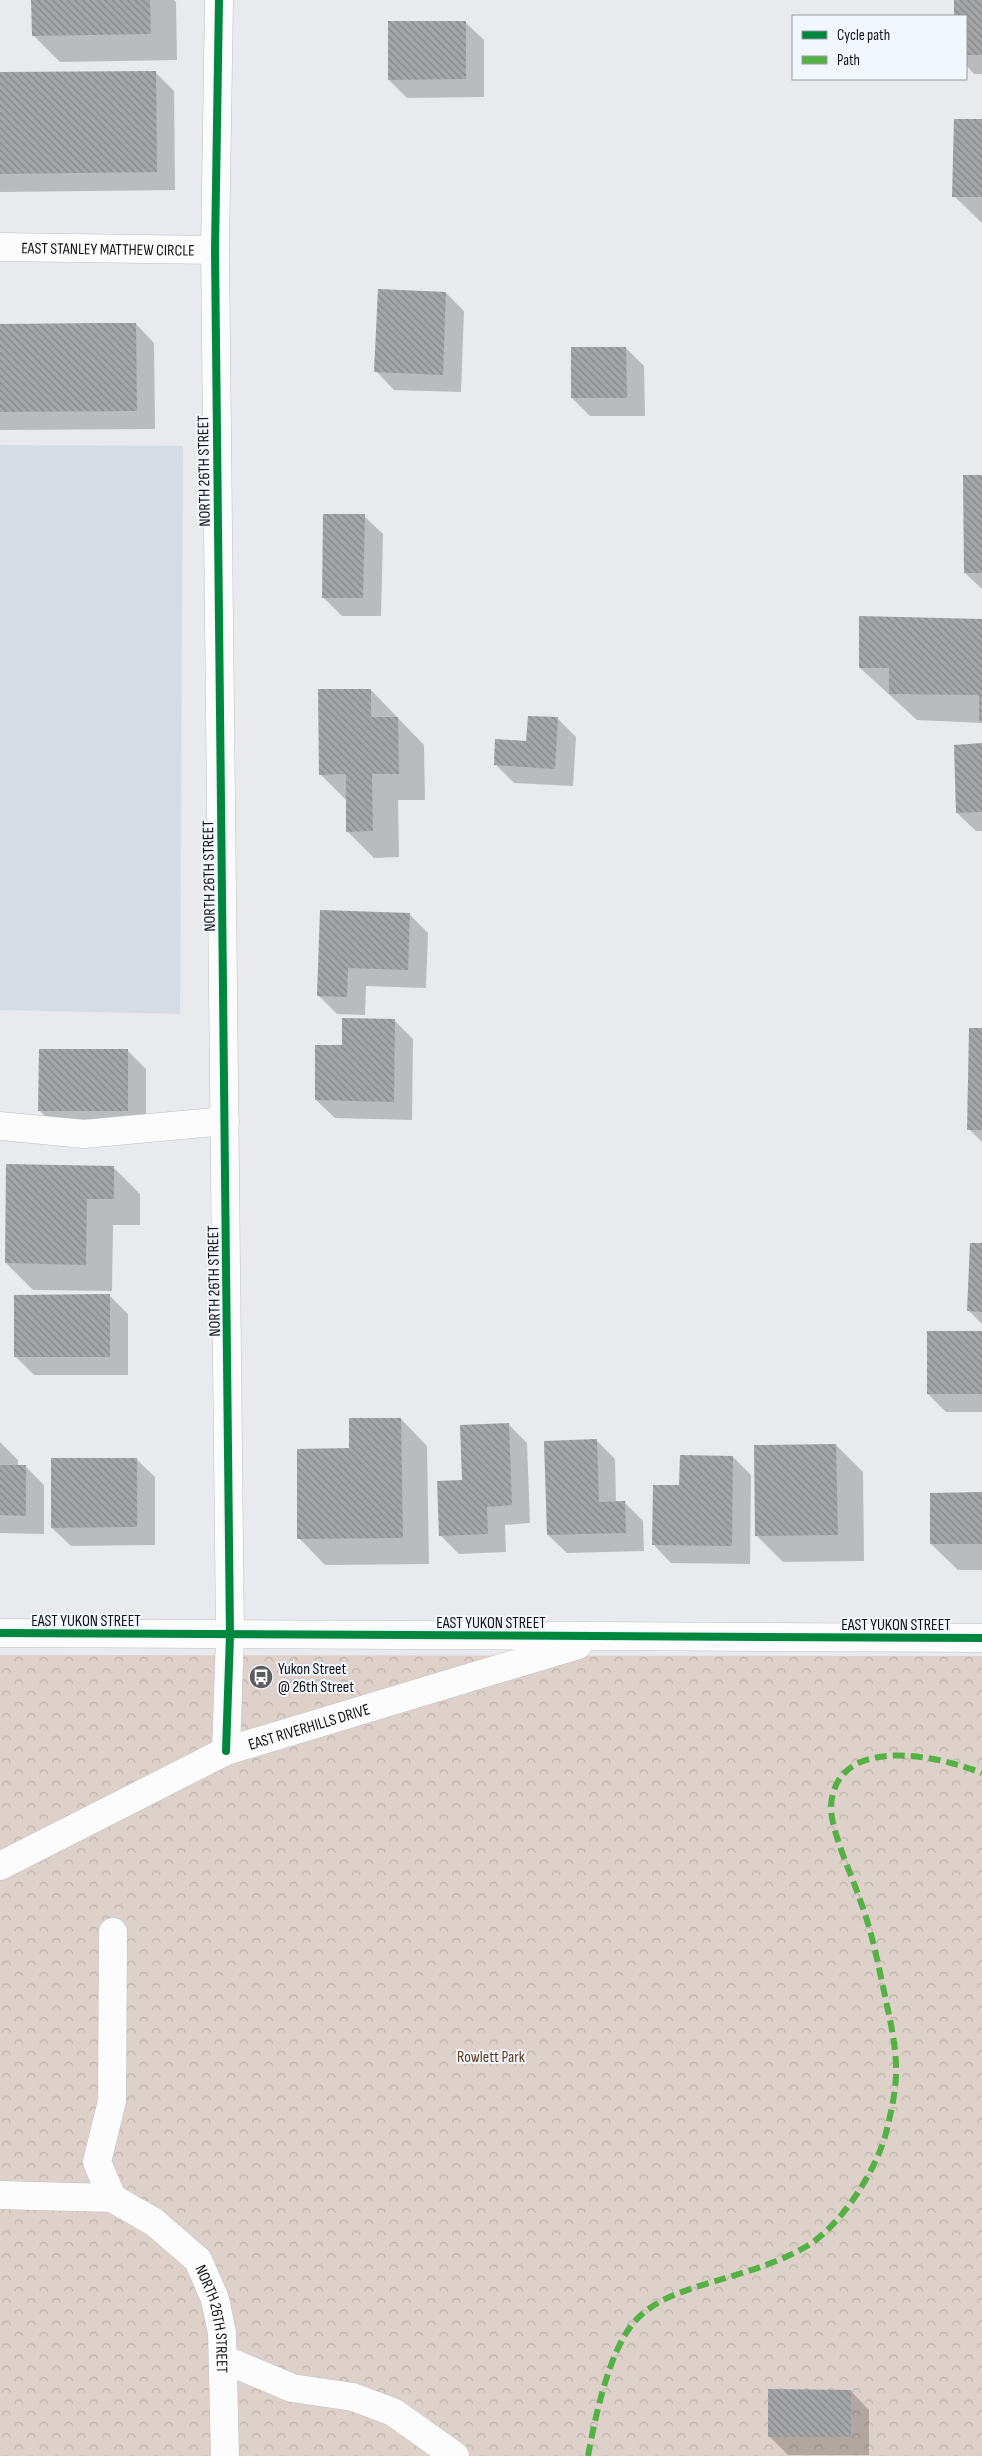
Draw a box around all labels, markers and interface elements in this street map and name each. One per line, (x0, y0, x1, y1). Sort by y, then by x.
legend (792, 15, 967, 80)
text: Cycle path (837, 26, 890, 45)
text: Path (837, 51, 860, 70)
street label: EAST STANLEY MATTHEW CIRCLE (21, 239, 195, 261)
street label: NORTH 26TH STREET (194, 415, 215, 527)
street label: NORTH 26TH STREET (199, 820, 220, 932)
street label: NORTH 26TH STREET (204, 1225, 225, 1337)
street label: EAST YUKON STREET (31, 1612, 141, 1631)
street label: EAST YUKON STREET (436, 1614, 546, 1633)
street label: EAST YUKON STREET (841, 1616, 951, 1635)
place label: Yukon Street @ 26th Street (278, 1660, 354, 1697)
bus stop icon: Yukon Street @ 26th Street (248, 1664, 274, 1690)
street label: EAST RIVERHILLS DRIVE (246, 1700, 372, 1755)
park label: Rowlett Park (457, 2048, 525, 2067)
street label: NORTH 26TH STREET (190, 2262, 231, 2374)

